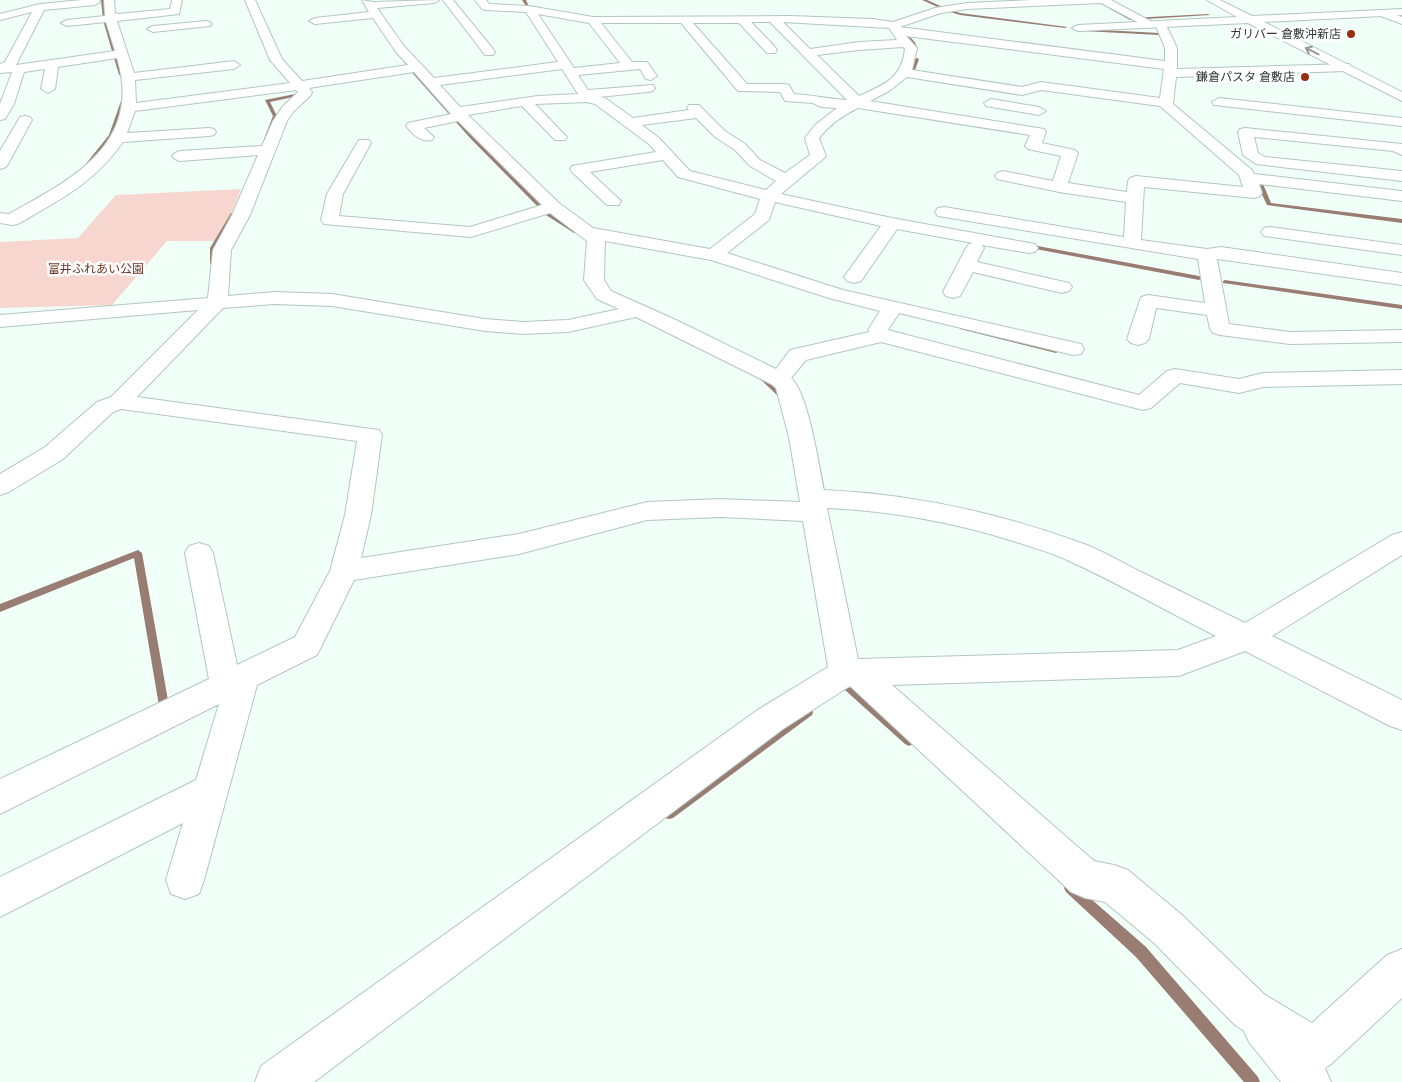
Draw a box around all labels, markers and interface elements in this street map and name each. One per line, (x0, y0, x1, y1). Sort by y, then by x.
place label: ガリバー 倉敷沖新店 (1230, 26, 1341, 41)
marker: ガリバー 倉敷沖新店 (1345, 28, 1357, 40)
one-way arrow (1305, 45, 1320, 55)
place label: 鎌倉パスタ 倉敷店 (1196, 69, 1295, 84)
marker: 鎌倉パスタ 倉敷店 (1299, 71, 1311, 83)
park label: 富井ふれあい公園 (48, 261, 144, 276)

